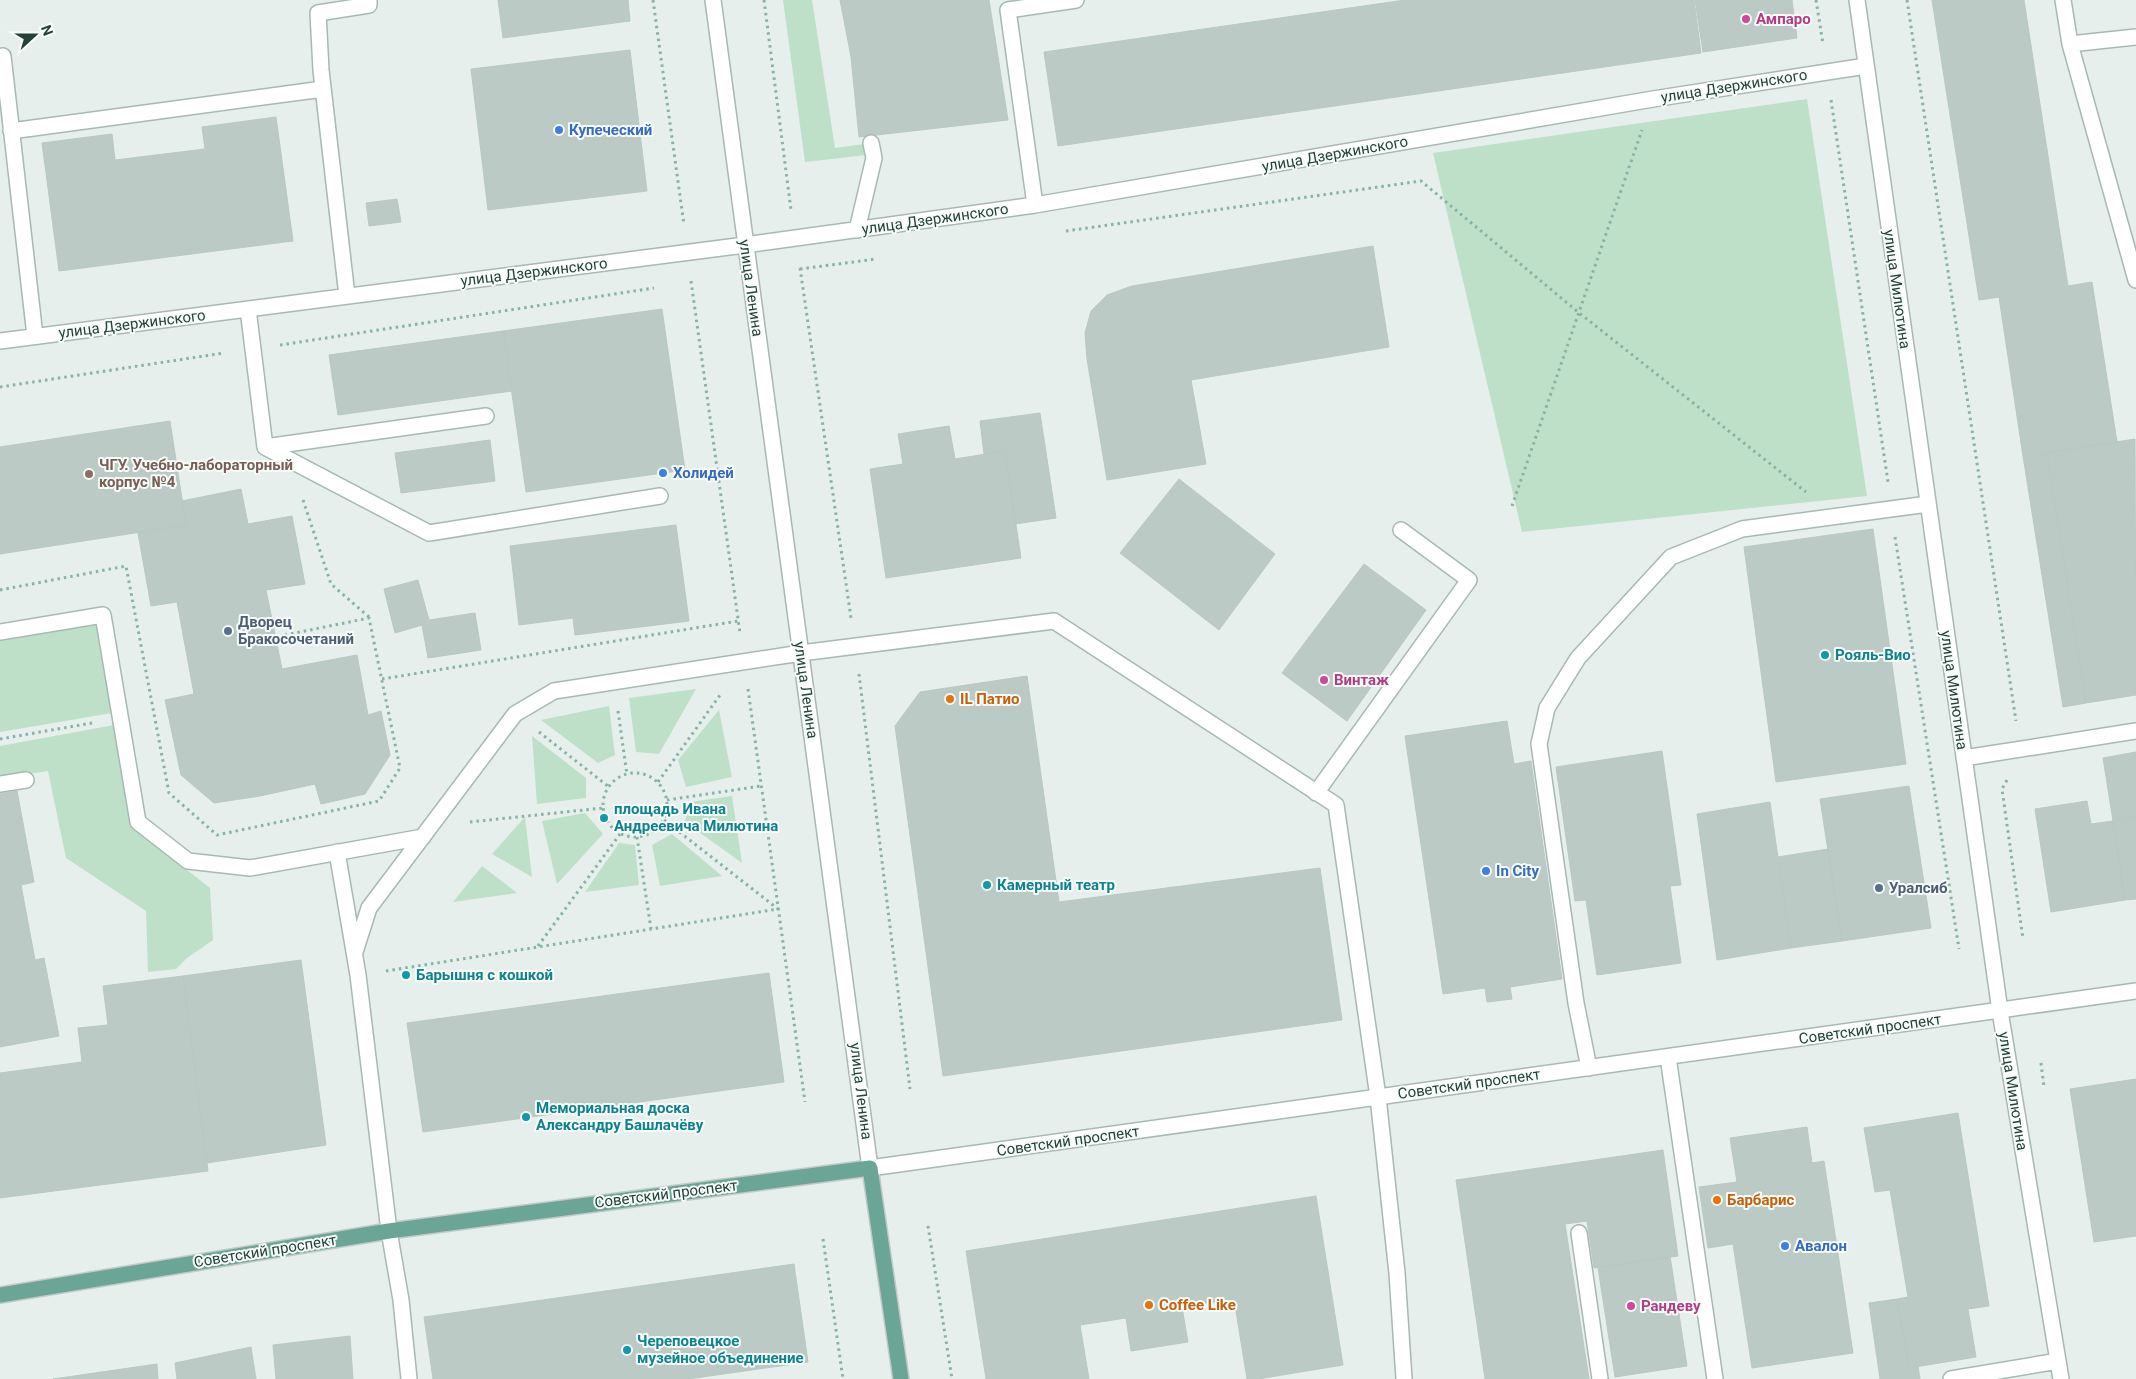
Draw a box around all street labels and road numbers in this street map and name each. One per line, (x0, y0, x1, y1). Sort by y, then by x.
street label: улица Дзержинского (1660, 66, 1808, 106)
street label: улица Дзержинского (1261, 132, 1409, 176)
street label: улица Дзержинского (860, 200, 1010, 238)
street label: улица Милютина (1880, 228, 1914, 350)
street label: улица Ленина (735, 238, 767, 338)
street label: улица Дзержинского (459, 254, 609, 290)
street label: улица Дзержинского (57, 306, 207, 342)
street label: улица Милютина (1937, 629, 1971, 751)
street label: улица Ленина (790, 640, 822, 740)
street label: Советский проспект (1798, 1010, 1942, 1048)
street label: улица Милютина (1995, 1030, 2031, 1152)
street label: улица Ленина (846, 1041, 876, 1141)
street label: Советский проспект (1397, 1065, 1541, 1103)
street label: Советский проспект (996, 1122, 1140, 1160)
street label: Советский проспект (594, 1176, 738, 1212)
street label: Советский проспект (193, 1231, 337, 1271)

